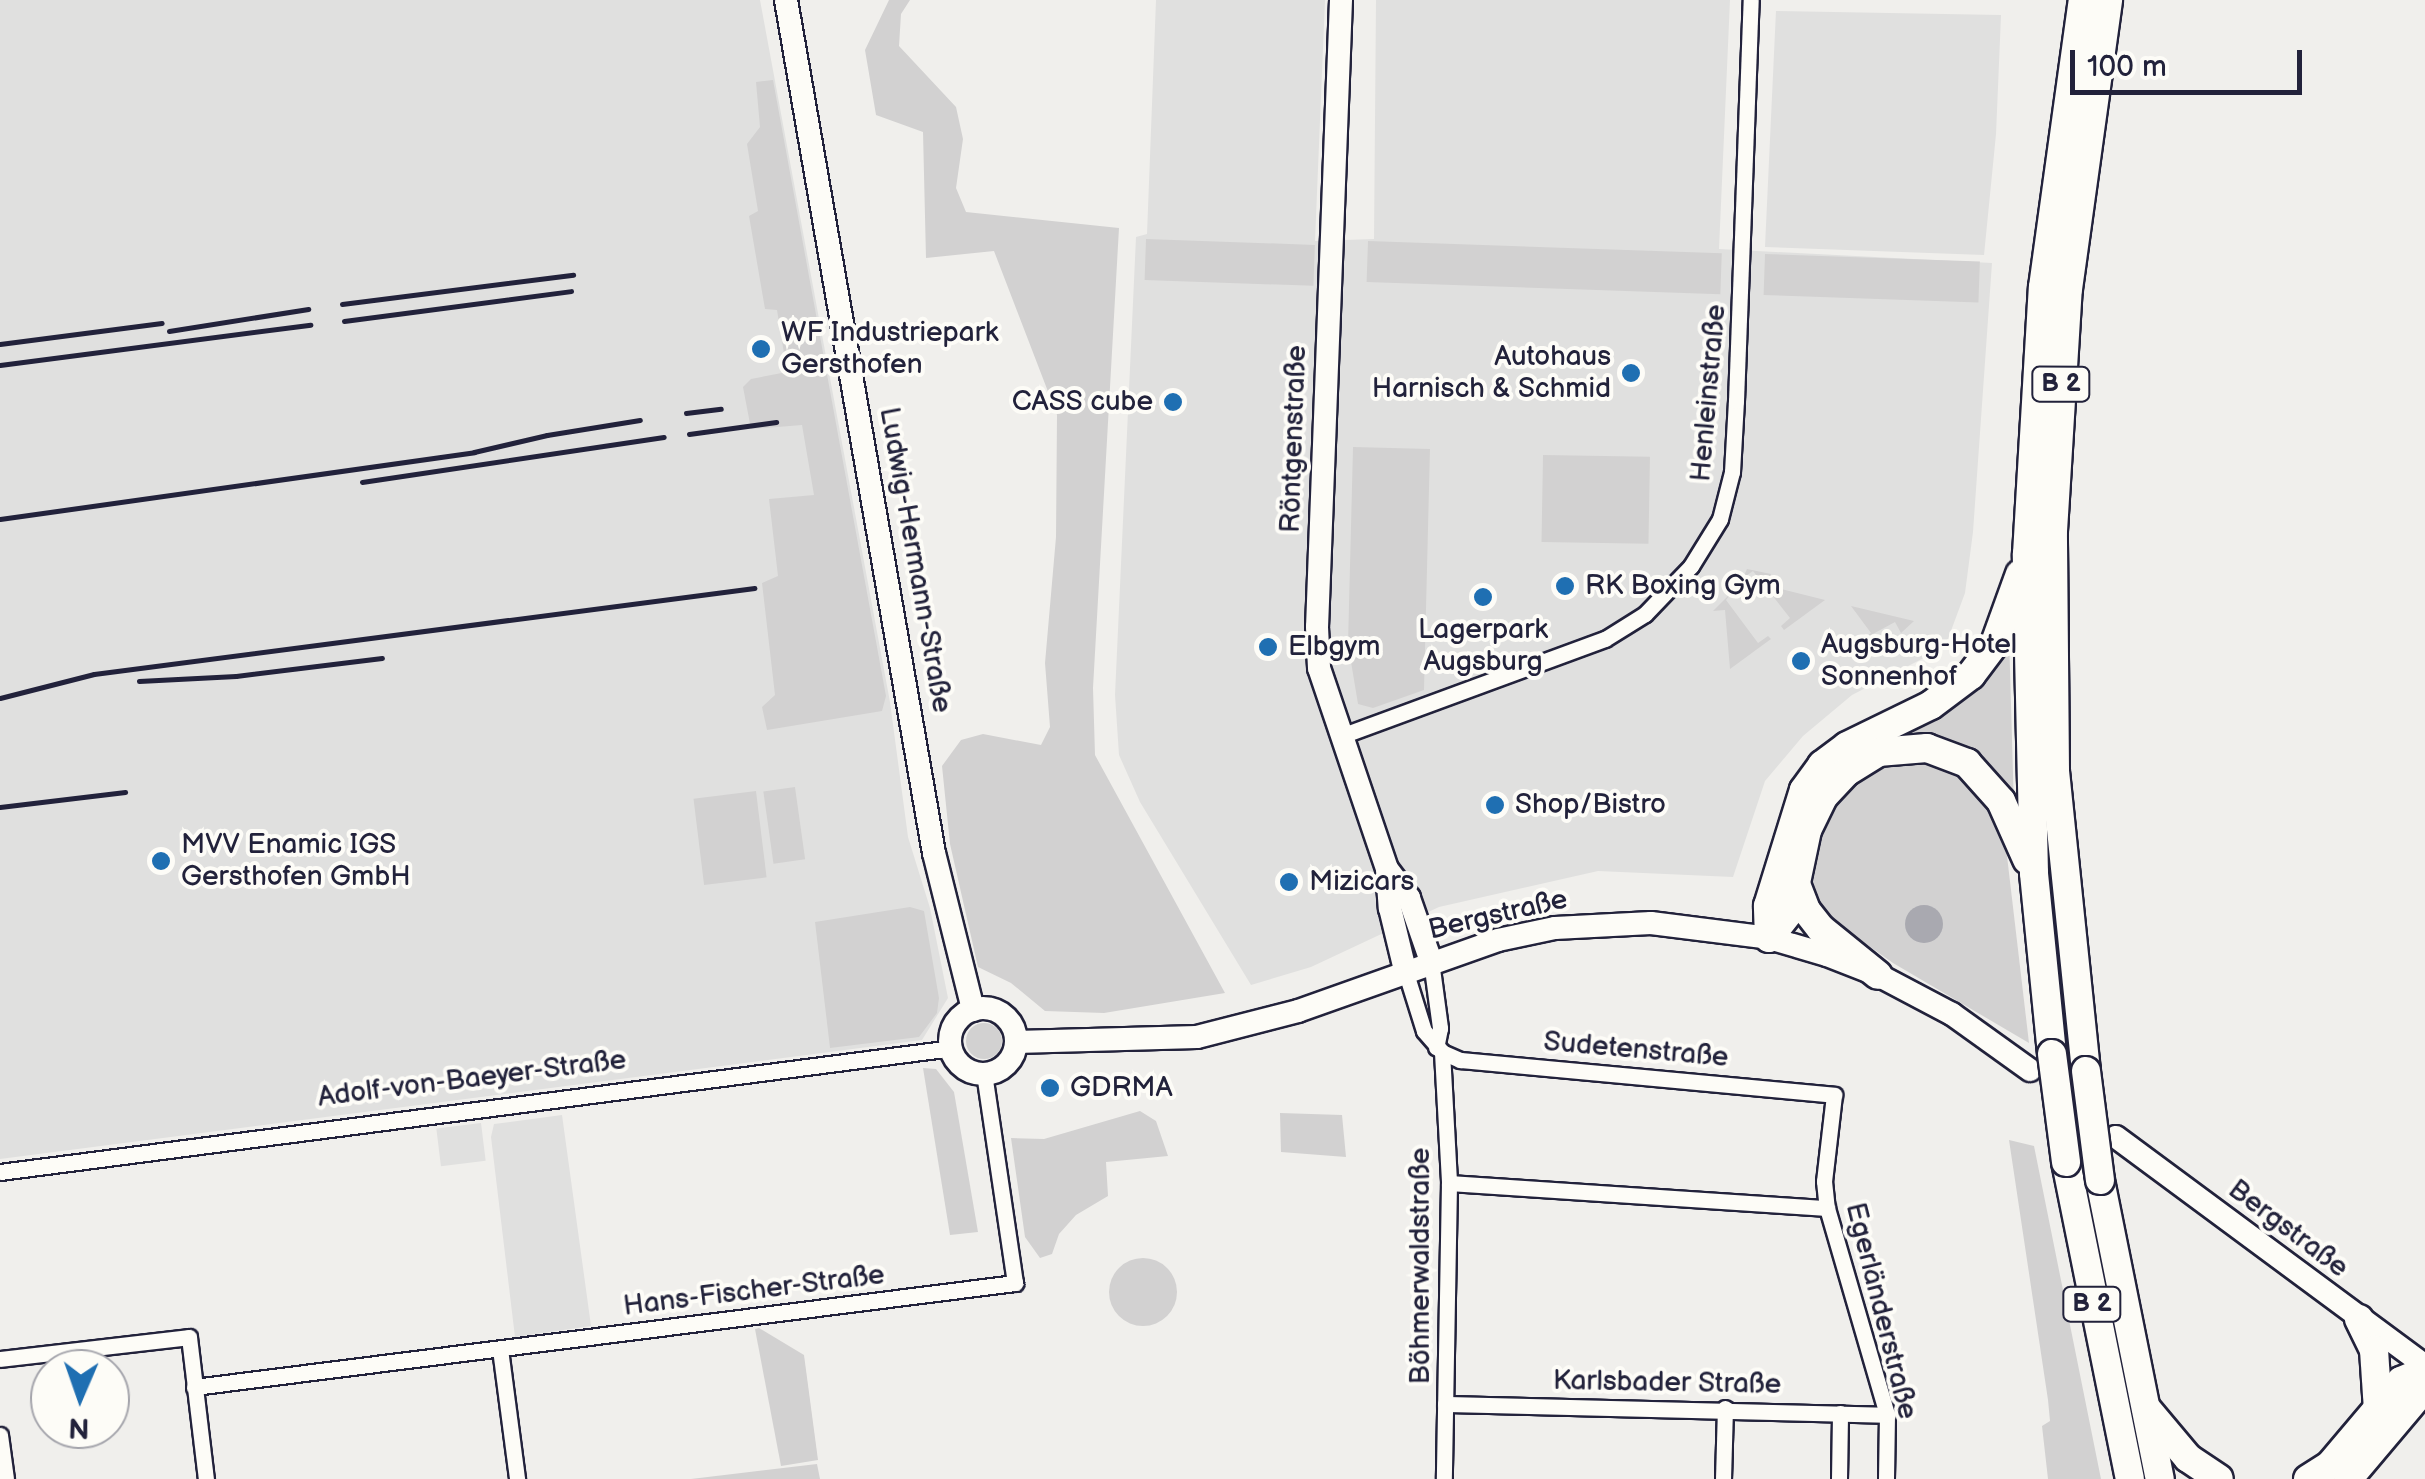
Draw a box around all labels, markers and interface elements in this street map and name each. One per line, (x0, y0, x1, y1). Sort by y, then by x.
scale bar (2075, 30, 2308, 92)
text: 100 m (2087, 49, 2167, 85)
street label: Henleinstraße (1685, 303, 1733, 483)
place label: WF Industriepark Gersthofen (781, 316, 999, 382)
marker: WF Industriepark Gersthofen (750, 338, 772, 360)
place label: Autohaus Harnisch & Schmid (1371, 340, 1611, 406)
street label: Röntgenstraße (1274, 345, 1314, 533)
marker: Autohaus Harnisch & Schmid (1620, 362, 1642, 384)
road number: B 2 (2031, 364, 2091, 404)
place label: CASS cube (1012, 385, 1153, 419)
marker: CASS cube (1162, 391, 1184, 413)
street label: Ludwig-Hermann-Straße (872, 405, 958, 715)
place label: RK Boxing Gym (1585, 569, 1781, 603)
marker: RK Boxing Gym (1554, 575, 1576, 597)
marker: Lagerpark Augsburg (1472, 586, 1494, 608)
place label: Lagerpark Augsburg (1418, 613, 1548, 679)
place label: Augsburg-Hotel Sonnenhof (1821, 628, 2017, 694)
place label: Elbgym (1288, 630, 1380, 664)
marker: Elbgym (1257, 636, 1279, 658)
marker: Augsburg-Hotel Sonnenhof (1790, 650, 1812, 672)
place label: Shop/Bistro (1515, 788, 1666, 822)
marker: Shop/Bistro (1484, 794, 1506, 816)
place label: MVV Enamic IGS Gersthofen GmbH (181, 828, 411, 894)
marker: MVV Enamic IGS Gersthofen GmbH (150, 850, 172, 872)
place label: Mizicars (1309, 865, 1414, 899)
marker: Mizicars (1278, 871, 1300, 893)
street label: Bergstraße (1425, 883, 1571, 947)
street label: Sudetenstraße (1542, 1025, 1730, 1075)
street label: Adolf-von-Baeyer-Straße (316, 1043, 628, 1115)
place label: GDRMA (1070, 1071, 1173, 1105)
marker: GDRMA (1039, 1077, 1061, 1099)
street label: Böhmerwaldstraße (1404, 1148, 1438, 1384)
street label: Bergstraße (2221, 1173, 2355, 1285)
street label: Egerländerstraße (1838, 1199, 1924, 1423)
street label: Hans-Fischer-Straße (621, 1258, 887, 1324)
road number: B 2 (2062, 1284, 2122, 1324)
north arrow (30, 1349, 130, 1449)
street label: Karlsbader Straße (1552, 1364, 1782, 1402)
text: N (68, 1411, 90, 1444)

